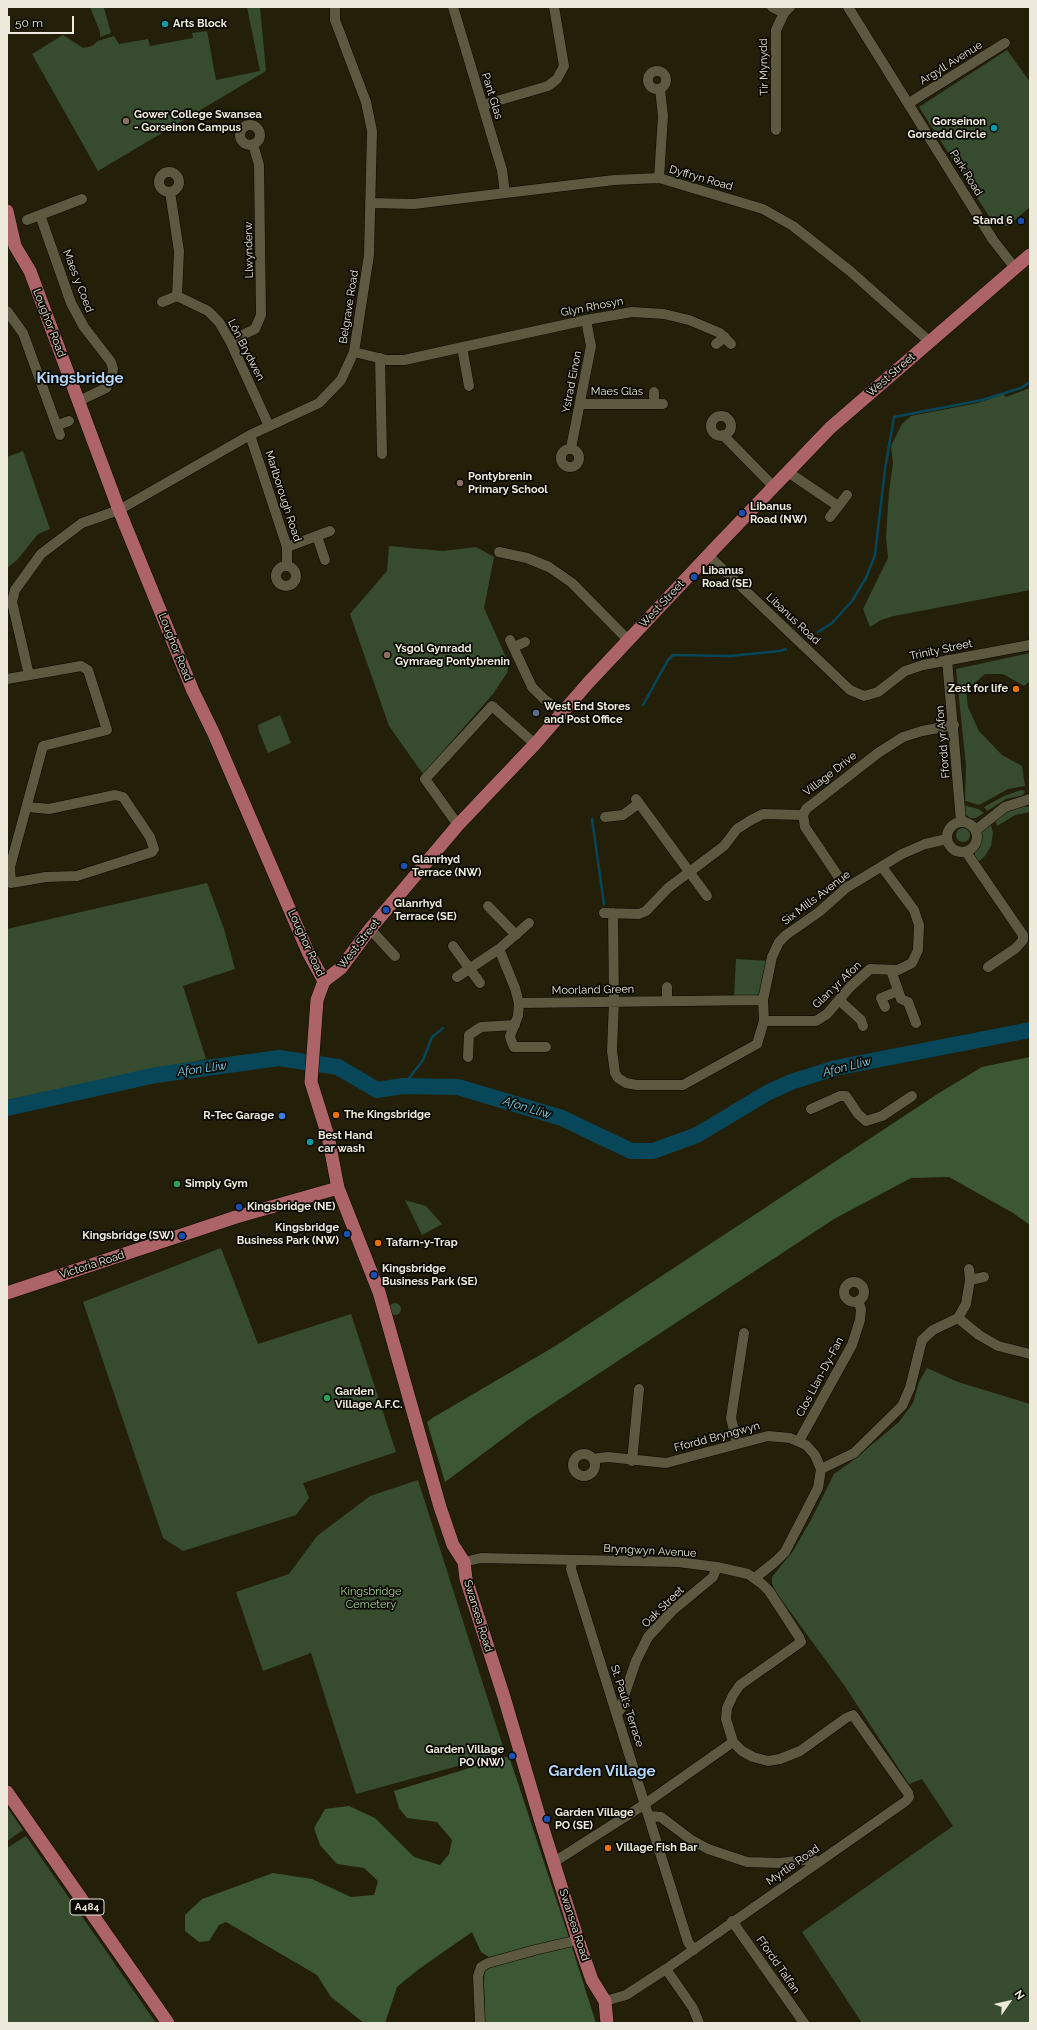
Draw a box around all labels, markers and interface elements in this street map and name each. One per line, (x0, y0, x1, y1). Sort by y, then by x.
scale bar (10, 8, 76, 34)
text: 50 m (15, 16, 43, 30)
place label: Arts Block (173, 17, 227, 31)
marker: Arts Block (160, 19, 170, 29)
street label: Tir Mynydd (757, 38, 771, 96)
street label: Argyll Avenue (917, 39, 985, 87)
street label: Pant Glas (479, 71, 505, 121)
place label: Gower College Swansea - Gorseinon Campus (134, 108, 262, 134)
place label: Gorseinon Gorsedd Circle (907, 115, 986, 141)
marker: Gower College Swansea - Gorseinon Campus (121, 116, 131, 126)
marker: Gorseinon Gorsedd Circle (989, 123, 999, 133)
street label: Park Road (947, 148, 985, 198)
street label: Dyffryn Road (668, 163, 734, 193)
place label: Stand 6 (973, 214, 1013, 228)
marker: Stand 6 (1016, 216, 1026, 226)
street label: Llwynderw (242, 222, 256, 278)
street label: Maes y Coed (60, 248, 96, 314)
street label: Belgrave Road (337, 269, 361, 345)
street label: Loughor Road (30, 287, 68, 359)
street label: Glyn Rhosyn (560, 294, 624, 320)
street label: Lôn Brydwen (225, 317, 267, 383)
street label: Ystrad Einon (560, 350, 584, 414)
street label: West Street (864, 350, 918, 400)
district label: Kingsbridge (36, 369, 124, 387)
street label: Maes Glas (591, 385, 643, 399)
street label: Marlborough Road (262, 449, 304, 543)
place label: Pontybrenin Primary School (468, 470, 548, 496)
marker: Pontybrenin Primary School (455, 478, 465, 488)
place label: Libanus Road (NW) (750, 500, 807, 526)
marker: Libanus Road (NW) (737, 508, 747, 518)
place label: Libanus Road (SE) (702, 564, 752, 590)
marker: Libanus Road (SE) (689, 572, 699, 582)
street label: West Street (637, 578, 687, 630)
street label: Libanus Road (763, 591, 823, 647)
street label: Loughor Road (155, 611, 195, 683)
street label: Trinity Street (908, 637, 974, 663)
place label: Ysgol Gynradd Gymraeg Pontybrenin (395, 642, 510, 668)
marker: Ysgol Gynradd Gymraeg Pontybrenin (382, 650, 392, 660)
place label: Zest for life (948, 682, 1008, 696)
marker: Zest for life (1011, 684, 1021, 694)
place label: West End Stores and Post Office (544, 700, 630, 726)
street label: Ffordd yr Afon (933, 705, 953, 779)
marker: West End Stores and Post Office (531, 708, 541, 718)
street label: Village Drive (801, 749, 859, 799)
place label: Glanrhyd Terrace (NW) (412, 853, 481, 879)
marker: Glanrhyd Terrace (NW) (399, 861, 409, 871)
street label: Six Mills Avenue (779, 868, 853, 928)
place label: Glanrhyd Terrace (SE) (394, 897, 457, 923)
marker: Glanrhyd Terrace (SE) (381, 905, 391, 915)
street label: Loughor Road (285, 908, 327, 978)
street label: West Street (335, 916, 383, 972)
street label: Glan yr Afon (810, 959, 864, 1011)
street label: Moorland Green (552, 983, 634, 997)
water label: Afon Lliw (821, 1054, 873, 1080)
water label: Afon Lliw (177, 1058, 227, 1080)
water label: Afon Lliw (501, 1094, 553, 1122)
place label: The Kingsbridge (344, 1108, 431, 1122)
place label: R-Tec Garage (203, 1109, 274, 1123)
marker: The Kingsbridge (331, 1110, 341, 1120)
marker: R-Tec Garage (277, 1111, 287, 1121)
place label: Best Hand car wash (318, 1129, 373, 1155)
marker: Best Hand car wash (305, 1137, 315, 1147)
place label: Simply Gym (185, 1177, 248, 1191)
marker: Simply Gym (172, 1179, 182, 1189)
place label: Kingsbridge (NE) (247, 1200, 335, 1214)
marker: Kingsbridge (NE) (234, 1202, 244, 1212)
place label: Kingsbridge Business Park (NW) (237, 1221, 339, 1247)
place label: Kingsbridge (SW) (82, 1229, 174, 1243)
marker: Kingsbridge Business Park (NW) (342, 1229, 352, 1239)
marker: Kingsbridge (SW) (177, 1231, 187, 1241)
place label: Tafarn-y-Trap (386, 1236, 458, 1250)
marker: Tafarn-y-Trap (373, 1238, 383, 1248)
street label: Victoria Road (58, 1248, 126, 1282)
place label: Kingsbridge Business Park (SE) (382, 1262, 478, 1288)
marker: Kingsbridge Business Park (SE) (369, 1270, 379, 1280)
street label: Clos Llan-Dy-Fan (793, 1335, 847, 1419)
place label: Garden Village A.F.C. (335, 1385, 403, 1411)
marker: Garden Village A.F.C. (322, 1393, 332, 1403)
street label: Ffordd Bryngwyn (673, 1419, 761, 1455)
street label: Bryngwyn Avenue (603, 1542, 697, 1560)
street label: Swansea Road (461, 1578, 495, 1654)
street label: Oak Street (639, 1584, 687, 1630)
park label: Kingsbridge Cemetery (340, 1585, 402, 1611)
street label: St. Paul's Terrace (608, 1663, 646, 1749)
place label: Garden Village PO (NW) (425, 1743, 504, 1769)
marker: Garden Village PO (NW) (507, 1751, 517, 1761)
district label: Garden Village (548, 1762, 656, 1780)
place label: Garden Village PO (SE) (555, 1806, 634, 1832)
marker: Garden Village PO (SE) (542, 1814, 552, 1824)
place label: Village Fish Bar (616, 1841, 698, 1855)
street label: Myrtle Road (764, 1842, 822, 1888)
marker: Village Fish Bar (603, 1843, 613, 1853)
street label: Swansea Road (556, 1887, 592, 1963)
road number: A484 (70, 1899, 104, 1915)
street label: Ffordd Talfan (753, 1934, 803, 1996)
north arrow (989, 1982, 1029, 2022)
text: N (1012, 1988, 1027, 2002)

